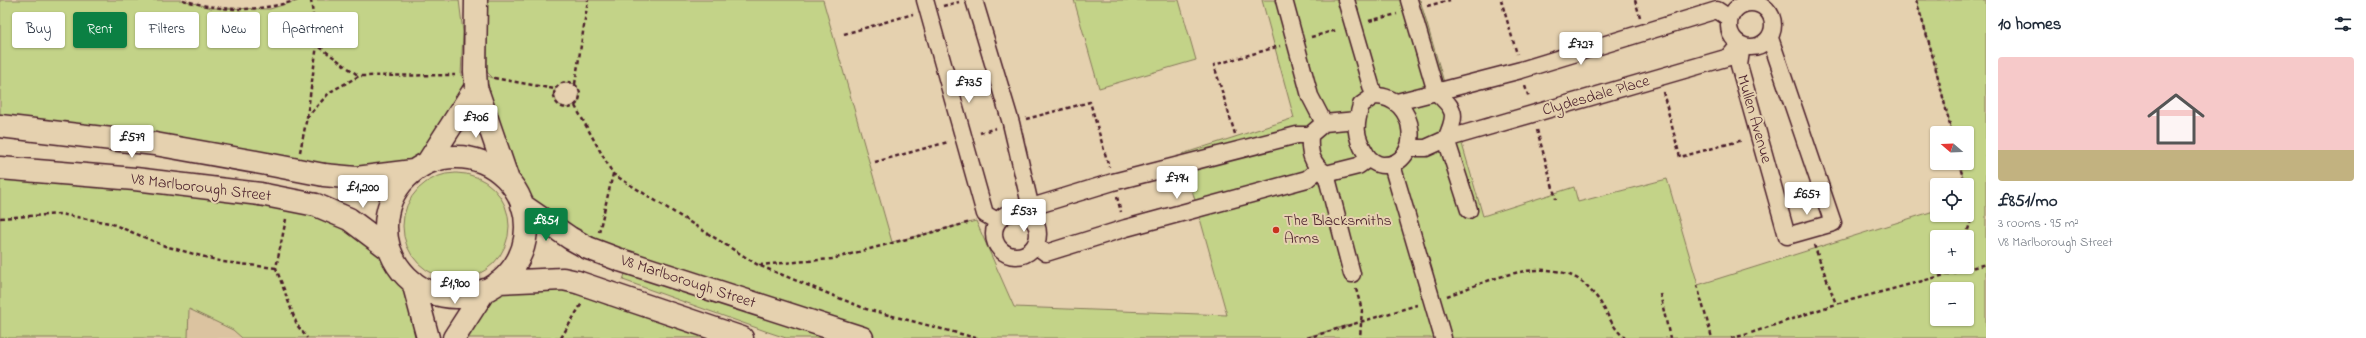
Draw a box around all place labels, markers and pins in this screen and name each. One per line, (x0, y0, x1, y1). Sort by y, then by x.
pin: £727 (1557, 32, 1605, 66)
pin: £735 (945, 70, 993, 104)
pin: £706 (452, 105, 500, 139)
pin: £579 (108, 125, 156, 159)
pin: £794 (1153, 166, 1201, 200)
pin: £1,200 (330, 175, 396, 209)
pin: £657 (1783, 182, 1831, 216)
pin: £537 (1000, 199, 1048, 233)
pin: £851 (522, 208, 570, 242)
place label: The Blacksmiths Arms (1284, 209, 1392, 251)
marker: The Blacksmiths Arms (1271, 225, 1281, 235)
pin: £1,900 (422, 271, 488, 305)

